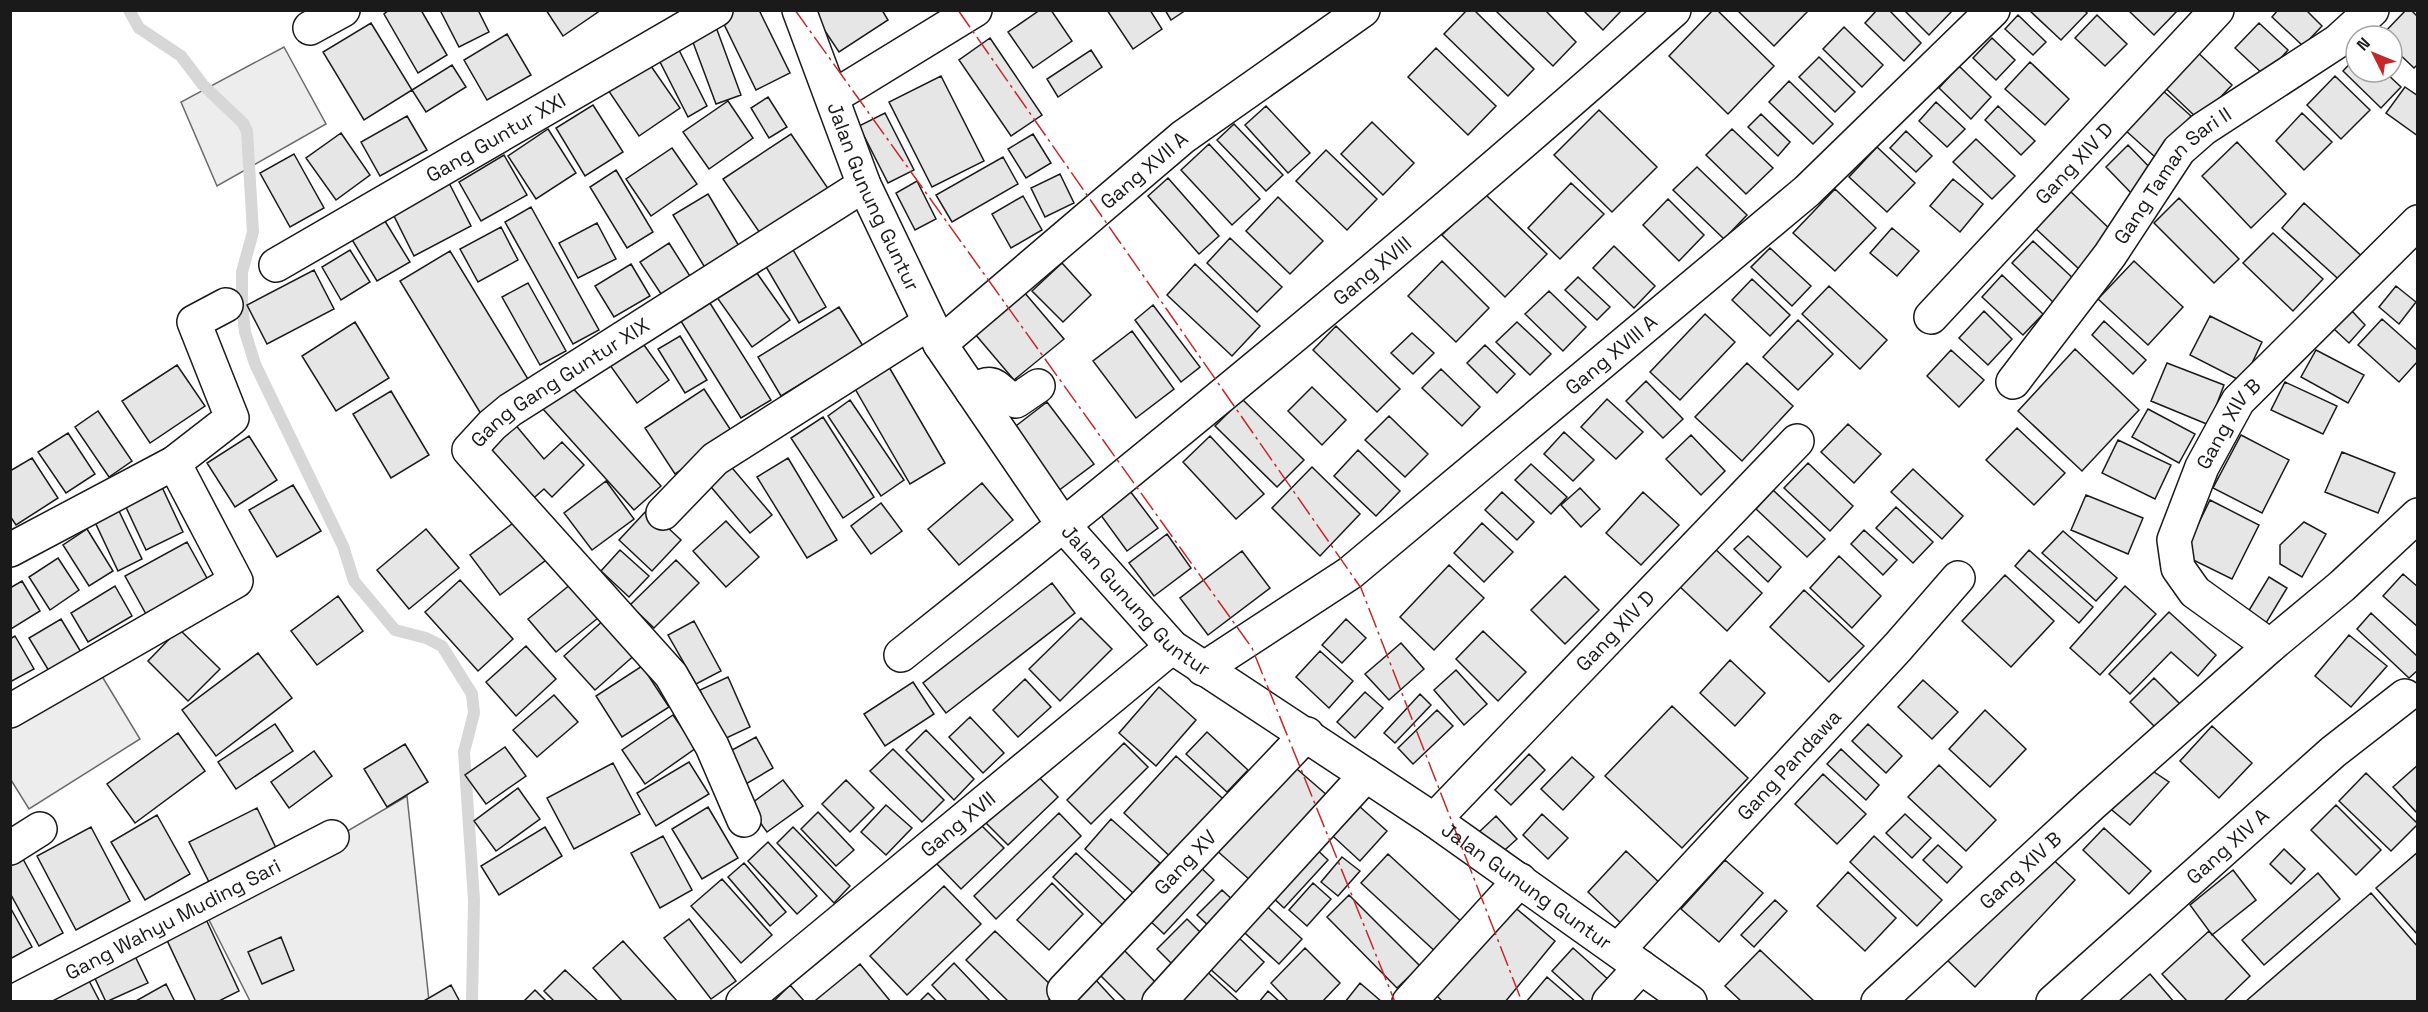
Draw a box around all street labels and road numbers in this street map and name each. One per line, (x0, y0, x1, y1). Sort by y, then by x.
street label: Gang Guntur XXI (421, 87, 570, 188)
street label: Jalan Gunung Guntur (821, 99, 926, 295)
street label: Gang Taman Sari II (2108, 101, 2236, 249)
street label: Gang XIV D (2029, 117, 2119, 210)
street label: Gang XVII A (1095, 125, 1194, 215)
street label: Gang XVIII (1327, 230, 1417, 311)
street label: Gang XVIII A (1560, 308, 1663, 401)
street label: Gang Gang Guntur XIX (465, 312, 654, 453)
street label: Gang XIV B (2190, 373, 2266, 474)
street label: Jalan Gunung Guntur (1056, 519, 1215, 682)
street label: Gang XIV D (1570, 585, 1660, 677)
street label: Gang Pandawa (1731, 704, 1847, 826)
street label: Gang XVII (915, 785, 1001, 863)
street label: Gang XIV A (2181, 802, 2275, 890)
street label: Jalan Gunung Guntur (1436, 816, 1617, 955)
street label: Gang XV (1148, 824, 1222, 900)
street label: Gang XIV B (1974, 826, 2067, 915)
street label: Gang Wahyu Muding Sari (61, 853, 285, 986)

